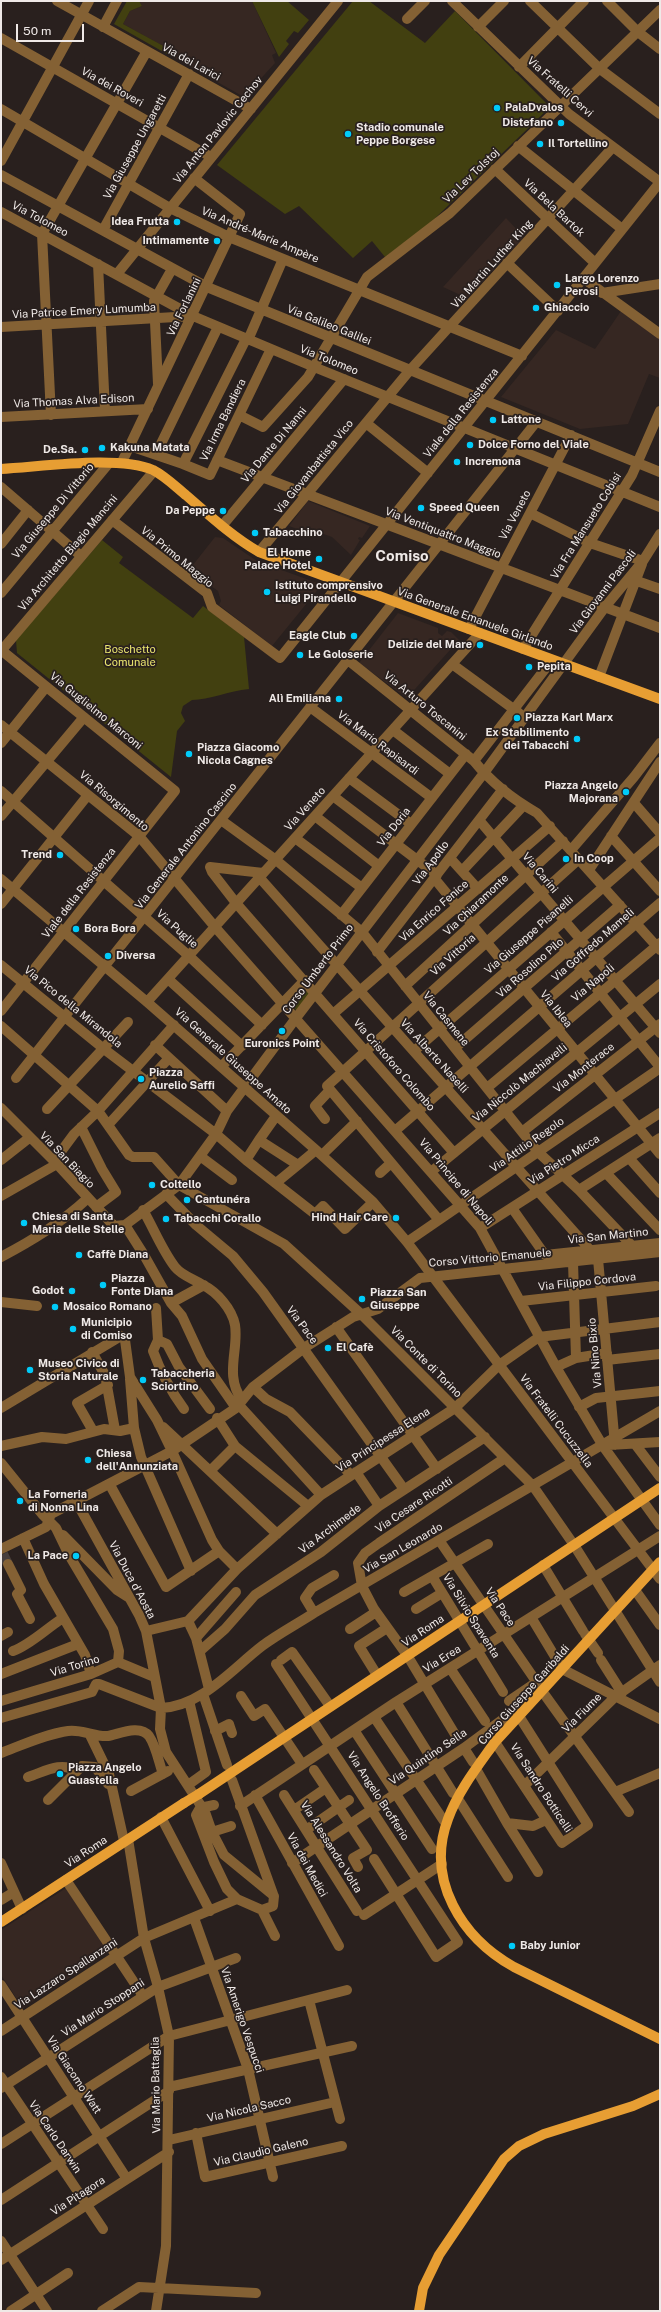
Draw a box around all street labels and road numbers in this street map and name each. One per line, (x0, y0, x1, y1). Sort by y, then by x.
street label: Via dei Larici (159, 40, 223, 84)
street label: Via Fratelli Cervi (524, 54, 596, 120)
street label: Via dei Roveri (79, 64, 145, 110)
street label: Via Anton Pavlovic Cechov (171, 74, 265, 186)
street label: Via Giuseppe Ungaretti (101, 92, 169, 202)
street label: Via Lev Tolstoj (440, 146, 502, 206)
street label: Via Bela Bartok (521, 176, 587, 240)
street label: Via Tolomeo (9, 199, 71, 239)
street label: Via André-Marie Ampère (199, 204, 321, 266)
street label: Via Martin Luther King (449, 217, 535, 311)
street label: Via Forlanini (164, 276, 204, 338)
street label: Via Patrice Emery Lumumba (12, 301, 156, 321)
street label: Via Galileo Galilei (285, 302, 373, 348)
street label: Via Tolomeo (298, 342, 360, 378)
street label: Viale della Resistenza (421, 366, 501, 460)
street label: Via Irma Bandiera (197, 377, 249, 463)
street label: Via Thomas Alva Edison (13, 391, 135, 411)
street label: Via Dante Di Nanni (239, 405, 309, 485)
street label: Via Giovanbattista Vico (272, 417, 356, 517)
street label: Via Giuseppe Di Vittorio (9, 461, 97, 561)
street label: Via Fra Mansueto Cobisi (548, 470, 624, 582)
street label: Via Veneto (496, 488, 534, 542)
street label: Via Architetto Biagio Mancini (16, 492, 120, 614)
street label: Via Ventiquattro Maggio (383, 505, 503, 561)
street label: Via Primo Maggio (138, 524, 216, 590)
street label: Via Giovanni Pascoli (567, 547, 639, 637)
street label: Via Generale Emanuele Girlando (395, 585, 555, 653)
street label: Via Arturo Toscanini (381, 669, 469, 743)
street label: Via Guglielmo Marconi (47, 670, 145, 752)
street label: Via Mario Rapisardi (335, 708, 421, 778)
street label: Via Risorgimento (77, 768, 151, 834)
street label: Via Generale Antonino Cascino (132, 780, 240, 912)
street label: Via Veneto (282, 784, 328, 834)
street label: Via Doria (375, 805, 413, 849)
street label: Via Apollo (410, 838, 452, 888)
street label: Viale della Resistenza (39, 845, 119, 941)
street label: Via Carini (519, 850, 561, 896)
street label: Via Chiaramonte (441, 872, 511, 938)
street label: Via Enrico Fenice (397, 877, 471, 945)
street label: Via Giuseppe Pisanelli (482, 893, 576, 977)
street label: Via Goffredo Mameli (549, 906, 637, 984)
street label: Via Puglie (154, 907, 200, 951)
street label: Corso Umberto Primo (280, 921, 356, 1017)
street label: Via Vittoria (428, 931, 478, 979)
street label: Via Rosolino Pilo (494, 935, 566, 1001)
street label: Via Napoli (569, 961, 617, 1005)
street label: Via Pico della Mirandola (21, 963, 125, 1051)
street label: Via Iblea (537, 988, 575, 1030)
street label: Via Casmene (420, 989, 472, 1049)
street label: Via Generale Giuseppe Amato (172, 1005, 294, 1117)
street label: Via Cristoforo Colombo (350, 1016, 438, 1114)
street label: Via Alberto Naselli (397, 1016, 471, 1096)
street label: Via Monterace (551, 1040, 617, 1096)
street label: Via Niccolò Machiavelli (470, 1041, 570, 1125)
street label: Via Attilio Regolo (487, 1115, 567, 1175)
street label: Via San Biagio (37, 1129, 97, 1191)
street label: Via Pietro Micca (526, 1132, 602, 1188)
street label: Via Principe di Napoli (416, 1136, 496, 1228)
street label: Via San Martino (567, 1225, 649, 1247)
street label: Corso Vittorio Emanuele (428, 1246, 552, 1270)
street label: Via Filippo Cordova (537, 1270, 637, 1294)
street label: Via Pace (283, 1303, 321, 1347)
street label: Via Nino Bixio (585, 1317, 605, 1389)
street label: Via Conte di Torino (388, 1324, 464, 1400)
street label: Via Fratelli Cucuzzella (517, 1372, 595, 1470)
street label: Via Principessa Elena (334, 1405, 432, 1475)
street label: Via Cesare Ricotti (373, 1474, 455, 1536)
street label: Via Archimede (296, 1501, 364, 1557)
street label: Via San Leonardo (361, 1520, 445, 1576)
street label: Via Duca d'Aosta (106, 1539, 158, 1621)
street label: Via Silvio Spaventa (440, 1571, 502, 1661)
street label: Via Pace (482, 1585, 518, 1629)
street label: Via Roma (399, 1612, 447, 1650)
street label: Via Erea (421, 1642, 463, 1676)
street label: Corso Giuseppe Garibaldi (476, 1642, 572, 1748)
street label: Via Torino (49, 1652, 101, 1680)
street label: Via Fiume (560, 1691, 604, 1735)
street label: Via Quintino Sella (387, 1726, 469, 1788)
street label: Via Sandro Botticelli (507, 1741, 575, 1835)
street label: Via Angelo Brofferio (344, 1749, 412, 1843)
street label: Via Alessandro Volta (297, 1799, 365, 1895)
street label: Via dei Medici (284, 1831, 330, 1899)
street label: Via Roma (62, 1833, 110, 1871)
street label: Via Lazzaro Spallanzani (12, 1936, 120, 2012)
street label: Via Amerigo Vespucci (218, 1965, 266, 2075)
street label: Via Mario Stoppani (59, 1976, 147, 2040)
street label: Via Giacomo Watt (44, 2034, 104, 2116)
street label: Via Mario Battaglia (149, 2036, 163, 2134)
street label: Via Nicola Sacco (206, 2093, 292, 2125)
street label: Via Carlo Darwin (26, 2098, 84, 2176)
street label: Via Claudio Galeno (213, 2135, 309, 2169)
street label: Via Pitagora (48, 2174, 108, 2218)

